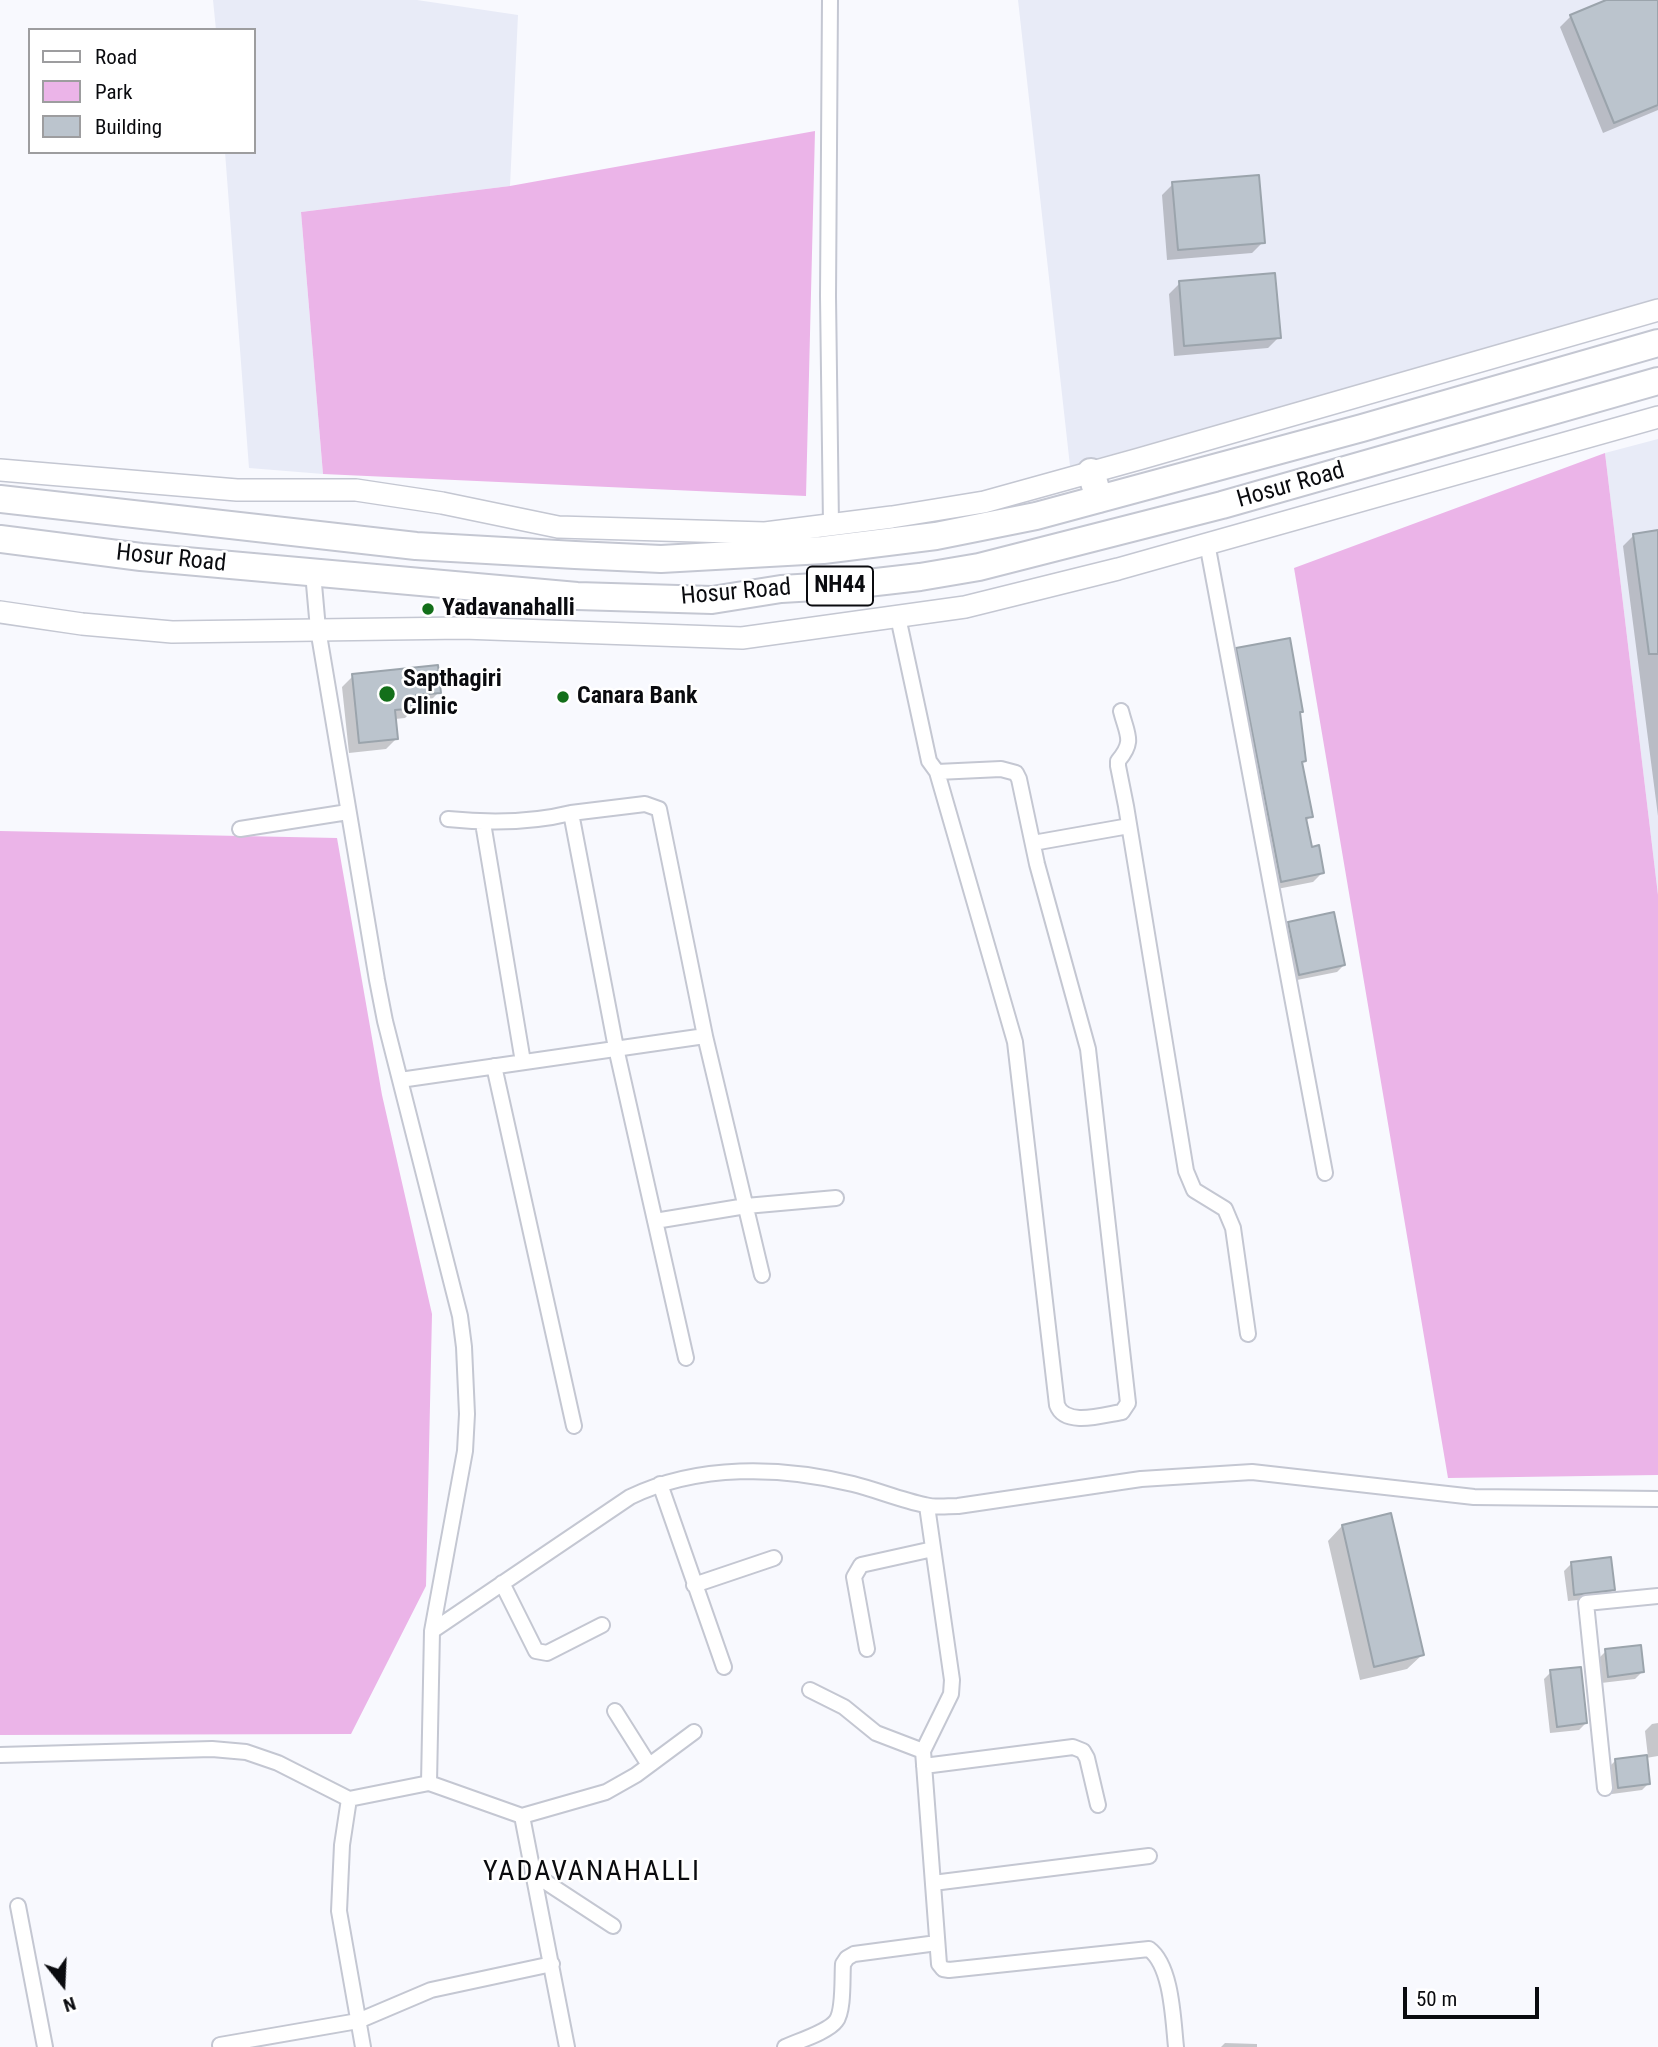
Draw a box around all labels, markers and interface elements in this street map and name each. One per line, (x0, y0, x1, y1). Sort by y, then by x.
legend (28, 28, 256, 154)
text: Road (95, 45, 137, 69)
text: Park (95, 80, 132, 104)
text: Building (95, 115, 162, 139)
street label: Hosur Road (1234, 457, 1348, 515)
street label: Hosur Road (115, 539, 227, 579)
road number: NH44 (807, 566, 873, 606)
street label: Hosur Road (680, 574, 792, 612)
place label: Yadavanahalli (442, 595, 575, 623)
marker: Yadavanahalli (420, 601, 436, 617)
place label: Sapthagiri Clinic (403, 666, 502, 722)
place label: Canara Bank (577, 683, 698, 711)
marker: Sapthagiri Clinic (377, 684, 397, 704)
marker: Canara Bank (555, 689, 571, 705)
district label: YADAVANAHALLI (485, 1856, 699, 1890)
north arrow (28, 1949, 98, 2019)
scale bar (1406, 1974, 1542, 2018)
text: 50 m (1416, 1987, 1457, 2011)
text: N (61, 1992, 79, 2017)

